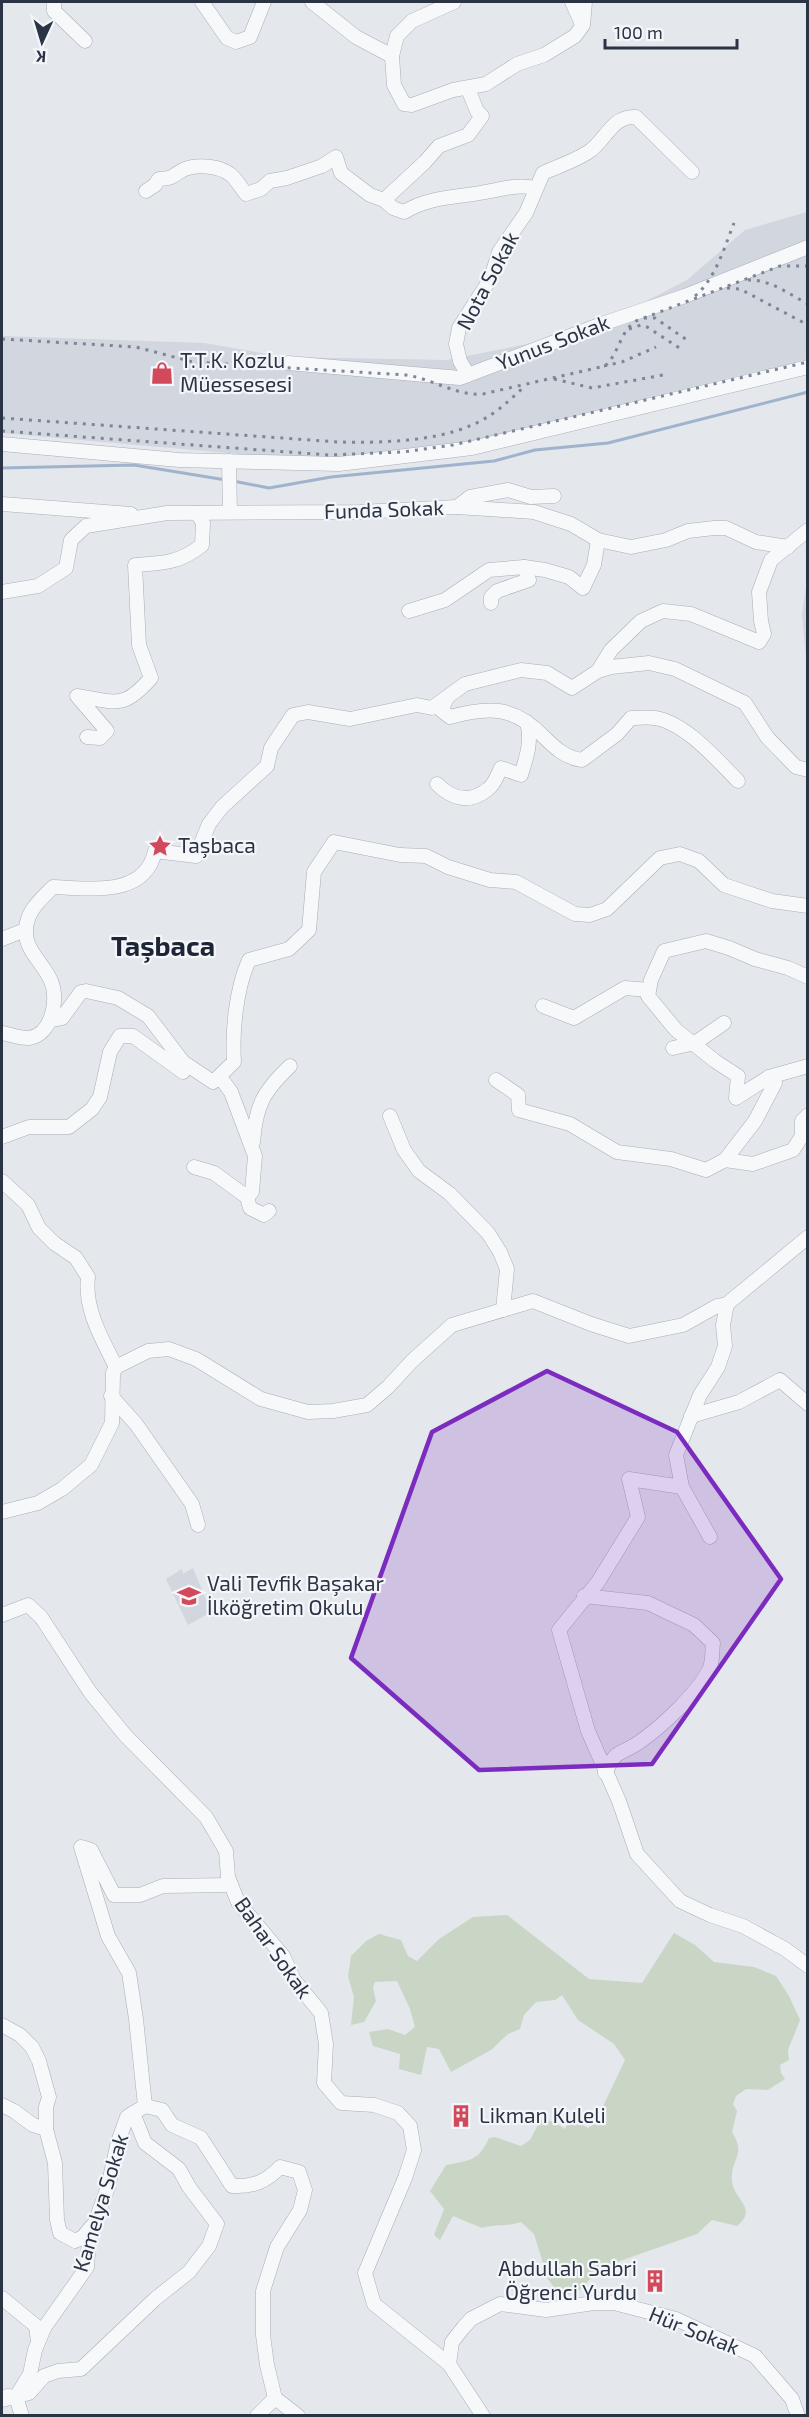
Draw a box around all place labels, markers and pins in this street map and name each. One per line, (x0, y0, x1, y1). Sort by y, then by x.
place label: T.T.K. Kozlu Müessesesi (180, 347, 292, 396)
shop icon: T.T.K. Kozlu Müessesesi (149, 360, 175, 386)
place label: Taşbaca (178, 832, 256, 859)
place icon: Taşbaca (147, 833, 173, 859)
place label: Vali Tevfik Başakar İlköğretim Okulu (207, 1570, 384, 1619)
school or university icon: Vali Tevfik Başakar İlköğretim Okulu (176, 1583, 202, 1609)
place label: Likman Kuleli (479, 2102, 606, 2127)
building icon: Likman Kuleli (448, 2103, 474, 2129)
place label: Abdullah Sabri Öğrenci Yurdu (498, 2255, 637, 2304)
building icon: Abdullah Sabri Öğrenci Yurdu (642, 2268, 668, 2294)

